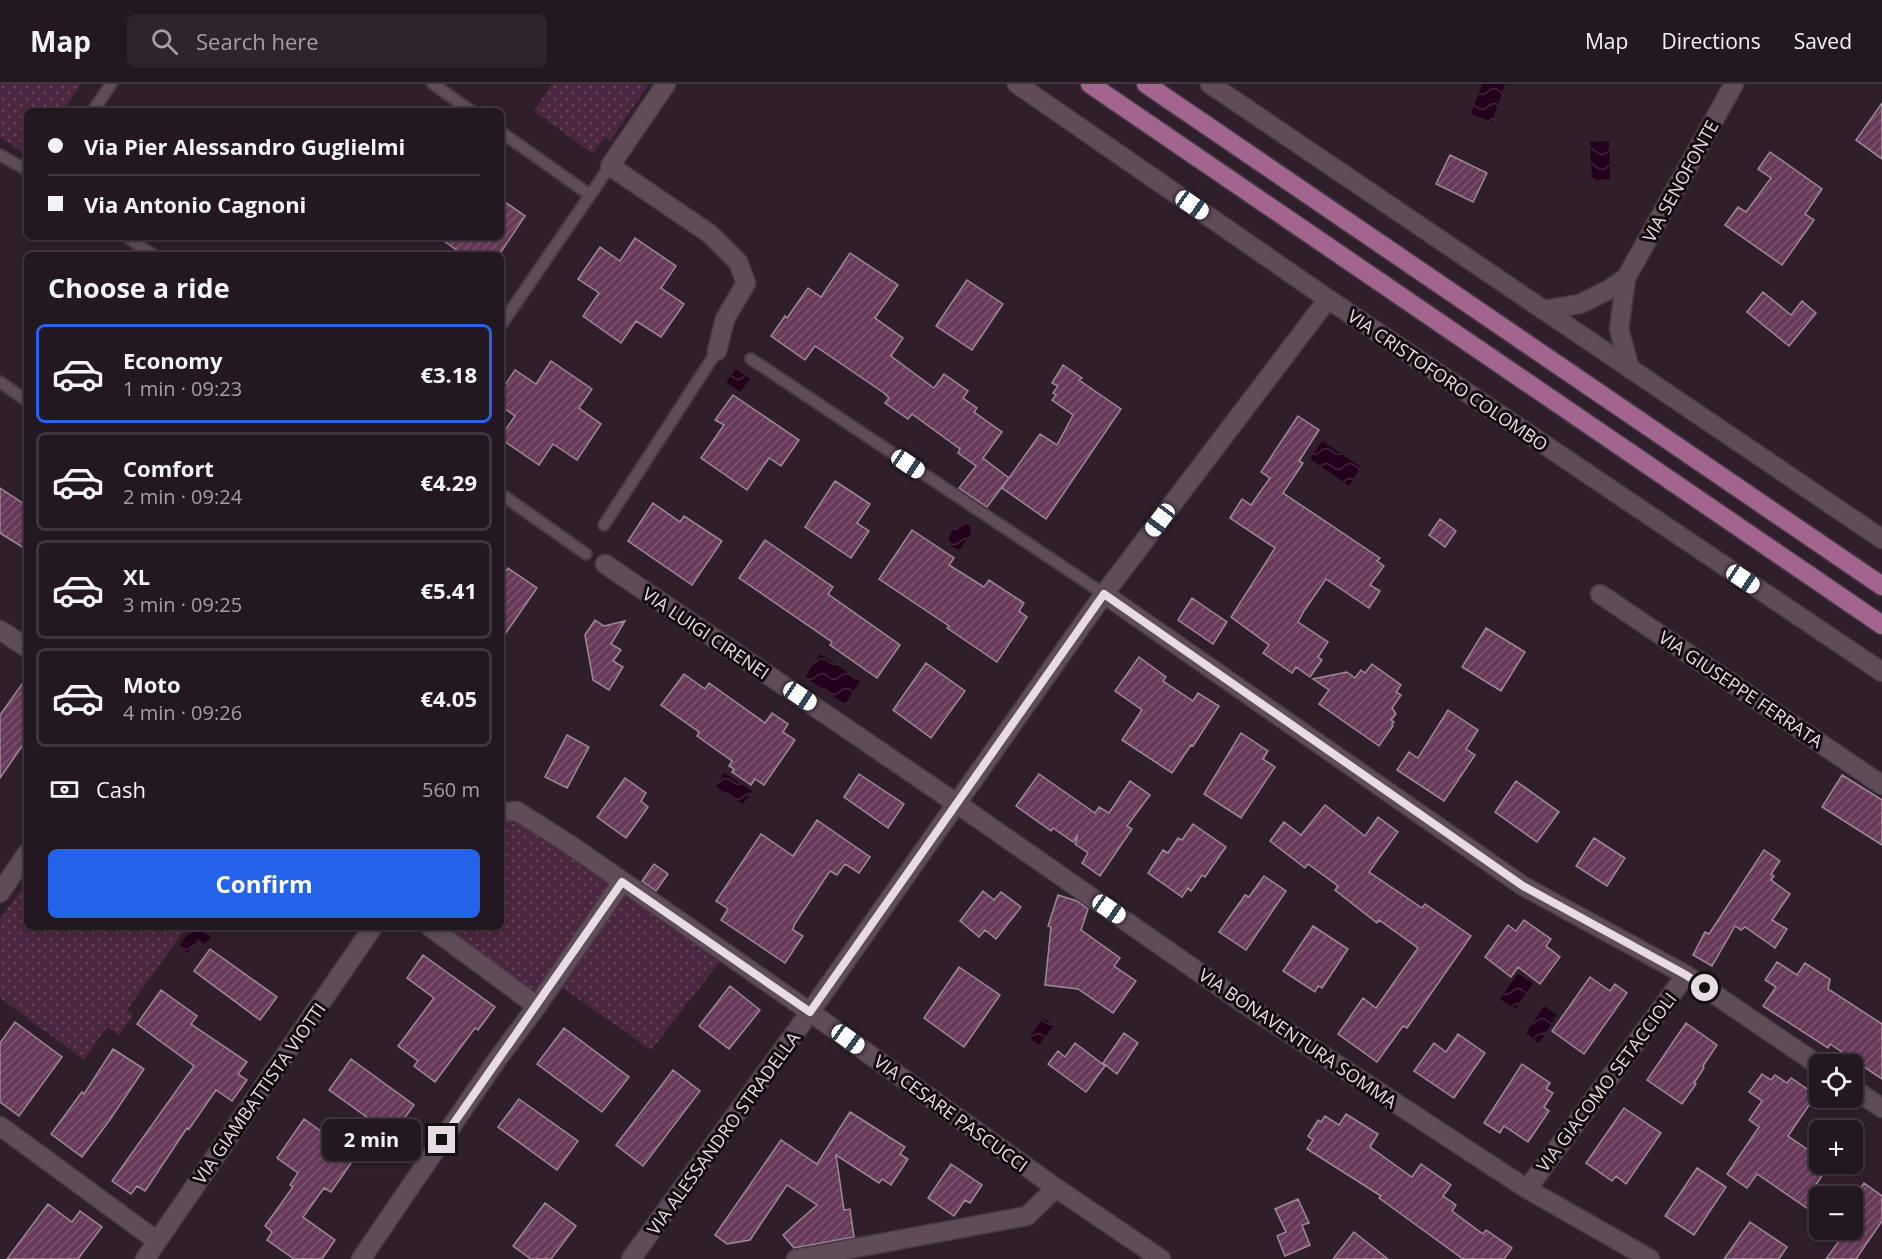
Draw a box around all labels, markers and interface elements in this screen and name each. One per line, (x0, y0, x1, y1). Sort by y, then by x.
search box (127, 14, 547, 68)
text: Map (30, 22, 91, 60)
icon: search (148, 25, 181, 58)
text: Search here (196, 26, 319, 56)
text: Map (1585, 27, 1628, 55)
text: Directions (1661, 27, 1761, 55)
text: Saved (1794, 27, 1852, 55)
street label: VIA SENOFONTE (1637, 116, 1723, 246)
text: Via Pier Alessandro Guglielmi (84, 131, 405, 161)
car (1172, 187, 1212, 223)
text: Via Antonio Cagnoni (84, 189, 306, 219)
text: Choose a ride (48, 269, 230, 306)
street label: VIA CRISTOFORO COLOMBO (1343, 304, 1553, 456)
text: Economy (123, 345, 222, 375)
icon: car (51, 347, 105, 401)
text: €3.18 (420, 359, 477, 389)
text: 1 min · 09:23 (123, 375, 242, 402)
car (888, 446, 928, 482)
text: Comfort (123, 453, 214, 483)
icon: car (51, 455, 105, 509)
text: €4.29 (420, 467, 477, 497)
text: 2 min · 09:24 (123, 483, 242, 510)
car (1142, 500, 1178, 540)
text: XL (123, 561, 150, 591)
car (1723, 561, 1763, 597)
icon: car (51, 563, 105, 617)
text: €5.41 (420, 575, 477, 605)
street label: VIA LUIGI CIRENEI (638, 582, 774, 684)
text: 3 min · 09:25 (123, 591, 242, 618)
street label: VIA GIUSEPPE FERRATA (1654, 625, 1828, 753)
text: Moto (123, 669, 181, 699)
icon: car (51, 671, 105, 725)
car (780, 678, 820, 714)
text: €4.05 (420, 683, 477, 713)
text: 4 min · 09:26 (123, 699, 242, 726)
icon: cash (48, 773, 81, 806)
text: Cash (96, 774, 146, 804)
text: 560 m (422, 776, 480, 803)
button: Confirm (48, 849, 480, 918)
car (1089, 891, 1129, 927)
street label: VIA BONAVENTURA SOMMA (1194, 962, 1402, 1114)
route start (1691, 974, 1718, 1001)
street label: VIA GIACOMO SETACCIOLI (1531, 987, 1681, 1177)
street label: VIA GIAMBATTISTA VIOTTI (187, 998, 331, 1188)
car (828, 1021, 868, 1057)
street label: VIA ALESSANDRO STRADELLA (641, 1026, 805, 1239)
street label: VIA CESARE PASCUCCI (869, 1049, 1033, 1177)
map controls (1809, 1054, 1863, 1240)
button: locate (1809, 1054, 1863, 1108)
callout: 2 min (322, 1119, 421, 1161)
button: + (1809, 1120, 1863, 1174)
text: 2 min (344, 1126, 399, 1153)
route end (428, 1126, 455, 1153)
button: − (1809, 1186, 1863, 1240)

